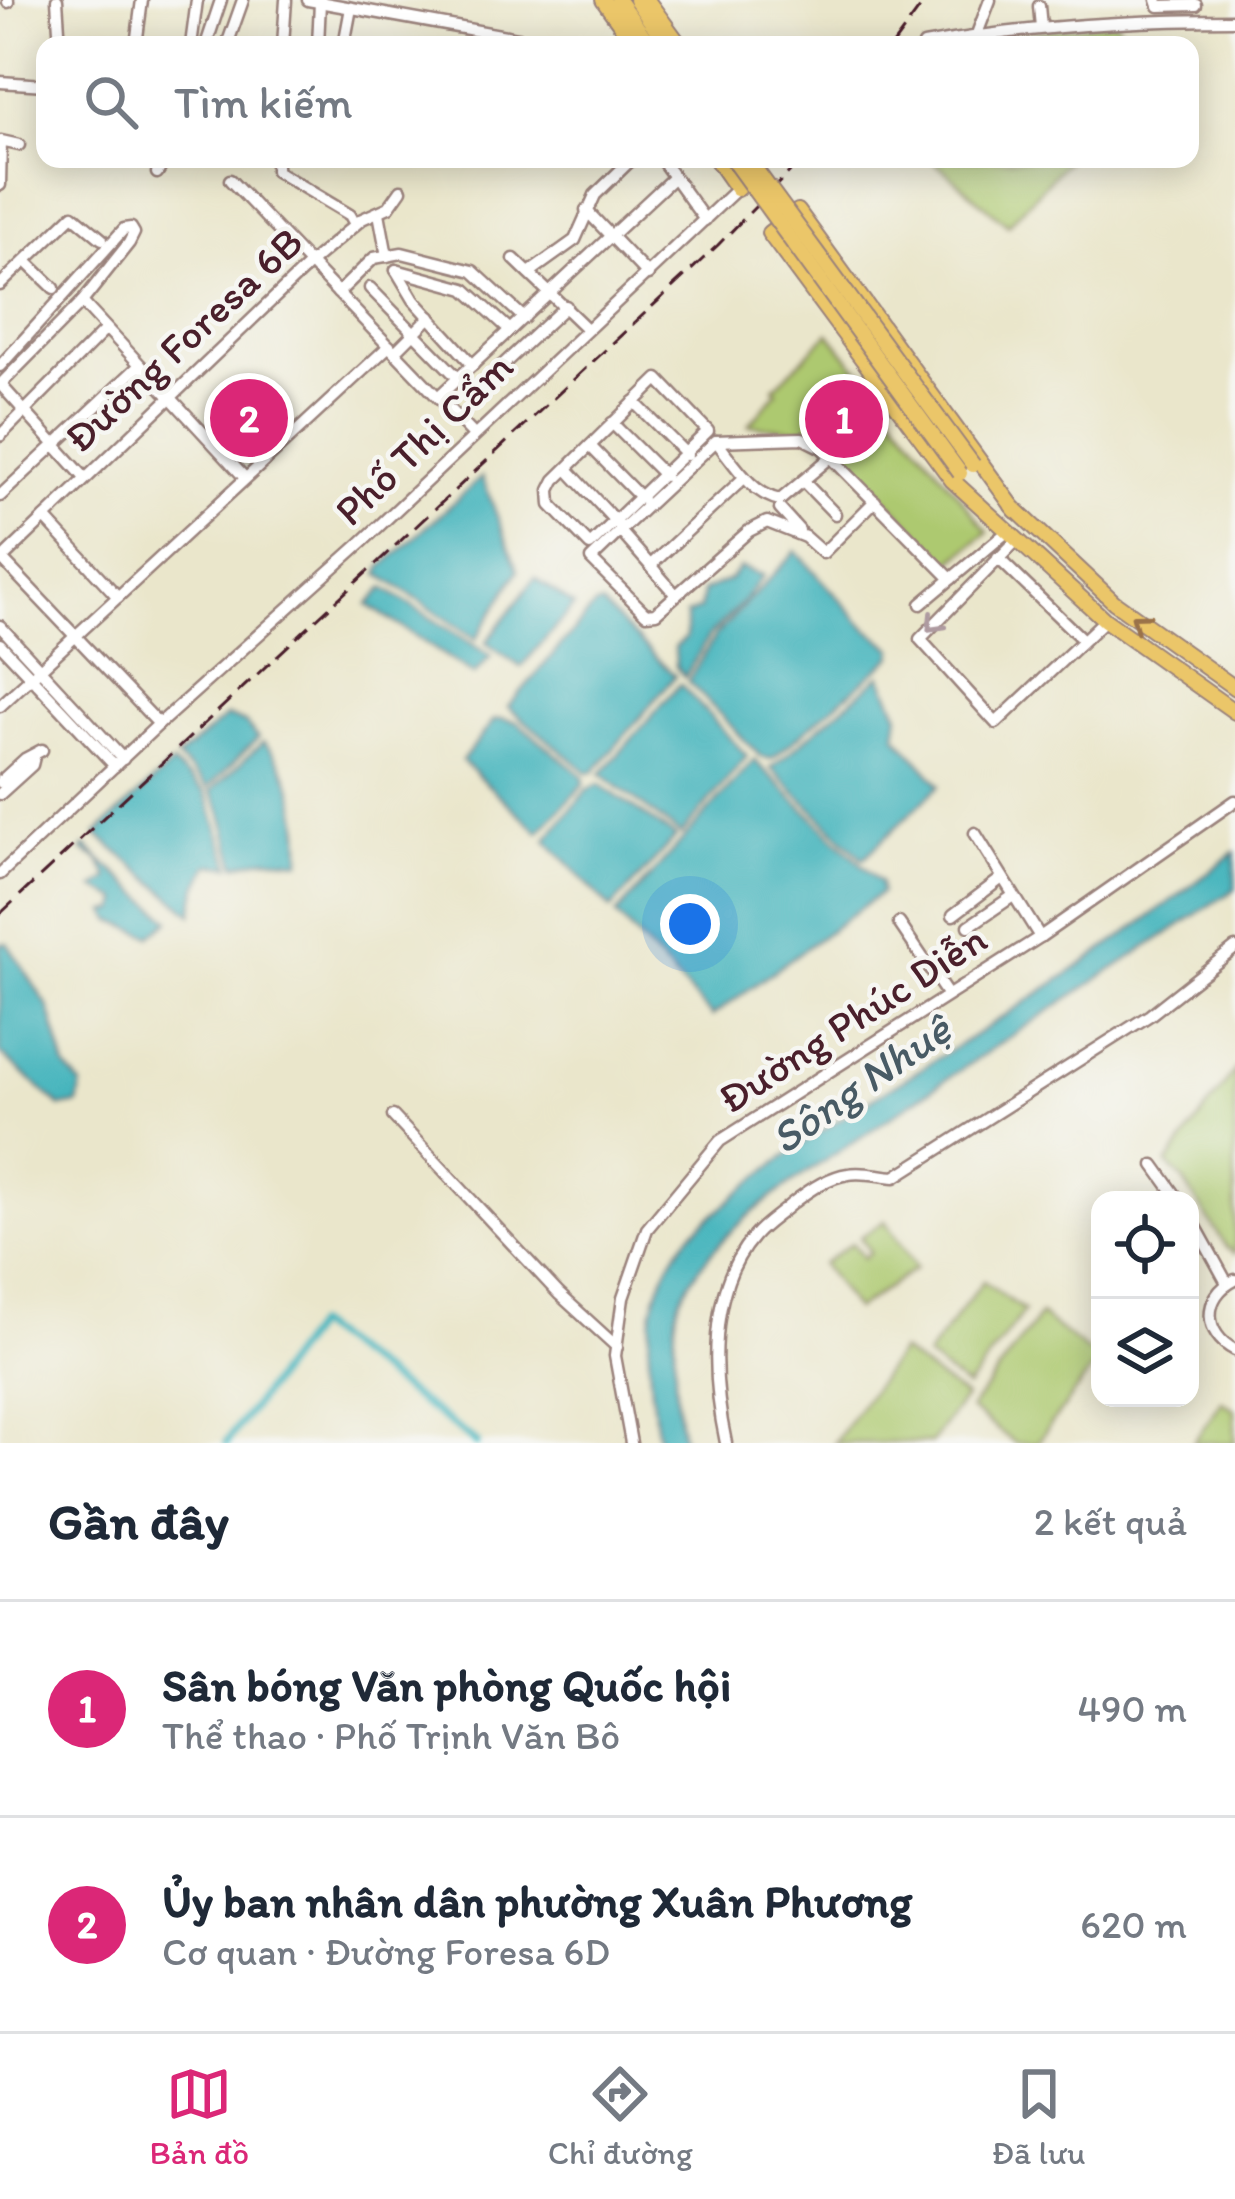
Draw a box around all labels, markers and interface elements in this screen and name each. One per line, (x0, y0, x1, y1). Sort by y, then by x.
search box (36, 36, 1199, 168)
icon: search (78, 69, 144, 135)
text: Tìm kiếm (174, 75, 353, 129)
street label: Đường Foresa 6B (54, 216, 313, 463)
street label: Phố Thị Cẩm (324, 341, 523, 536)
pin: 2 (210, 373, 288, 463)
pin: 1 (805, 374, 883, 464)
one-way arrow (927, 610, 949, 632)
one-way arrow (1131, 613, 1152, 635)
your location (660, 894, 720, 954)
street label: Đường Phúc Diễn (709, 913, 996, 1124)
water label: Sông Nhuệ (760, 999, 963, 1165)
map controls (1091, 1191, 1199, 1407)
button: locate (1091, 1191, 1199, 1299)
button: layers (1091, 1299, 1199, 1407)
text: Gần đây (48, 1491, 229, 1552)
text: 2 kết quả (1034, 1498, 1187, 1545)
text: Sân bóng Văn phòng Quốc hội (162, 1658, 731, 1712)
text: 1 (78, 1685, 96, 1732)
text: 490 m (1078, 1685, 1187, 1732)
text: Thể thao · Phố Trịnh Văn Bô (162, 1712, 620, 1759)
text: Ủy ban nhân dân phường Xuân Phương (162, 1874, 912, 1928)
text: 2 (77, 1901, 97, 1948)
text: 620 m (1080, 1901, 1187, 1948)
text: Cơ quan · Đường Foresa 6D (162, 1928, 610, 1975)
tab: Bản đồ (149, 2061, 249, 2172)
tab: Chỉ đường (548, 2061, 693, 2172)
tab: Đã lưu (992, 2061, 1086, 2172)

